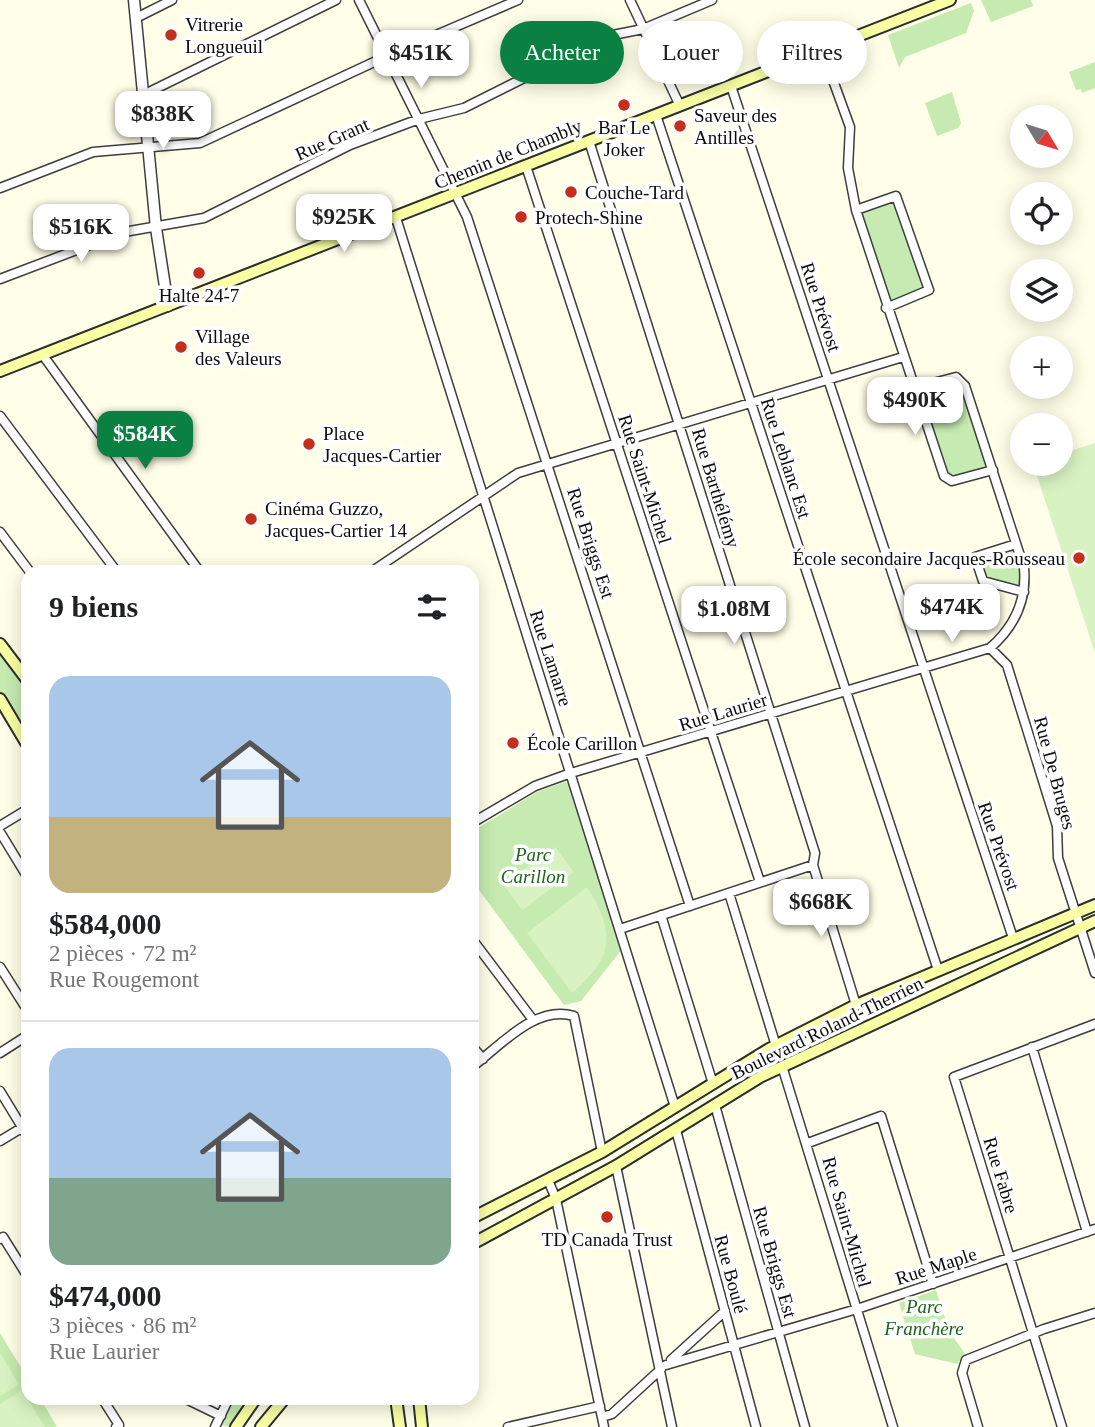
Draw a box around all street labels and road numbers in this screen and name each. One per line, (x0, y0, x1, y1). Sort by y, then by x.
street label: Rue Grant (292, 113, 373, 165)
street label: Chemin de Chambly (431, 115, 585, 193)
street label: Rue Prévost (797, 260, 845, 355)
street label: Rue Leblanc Est (757, 395, 816, 522)
street label: Rue Saint-Michel (614, 412, 676, 546)
street label: Rue Barthélémy (688, 426, 744, 551)
street label: Rue Briggs Est (563, 485, 619, 602)
street label: Rue Lamarre (526, 607, 576, 709)
street label: Rue Laurier (676, 688, 770, 735)
street label: Rue De Bruges (1030, 714, 1080, 832)
street label: Rue Prévost (974, 799, 1024, 894)
street label: Boulevard Roland-Therrien (728, 972, 927, 1084)
street label: Rue Fabre (979, 1134, 1023, 1216)
street label: Rue Saint-Michel (818, 1154, 876, 1290)
street label: Rue Briggs Est (749, 1204, 801, 1321)
street label: Rue Boulé (710, 1232, 752, 1316)
street label: Rue Maple (893, 1243, 979, 1289)

